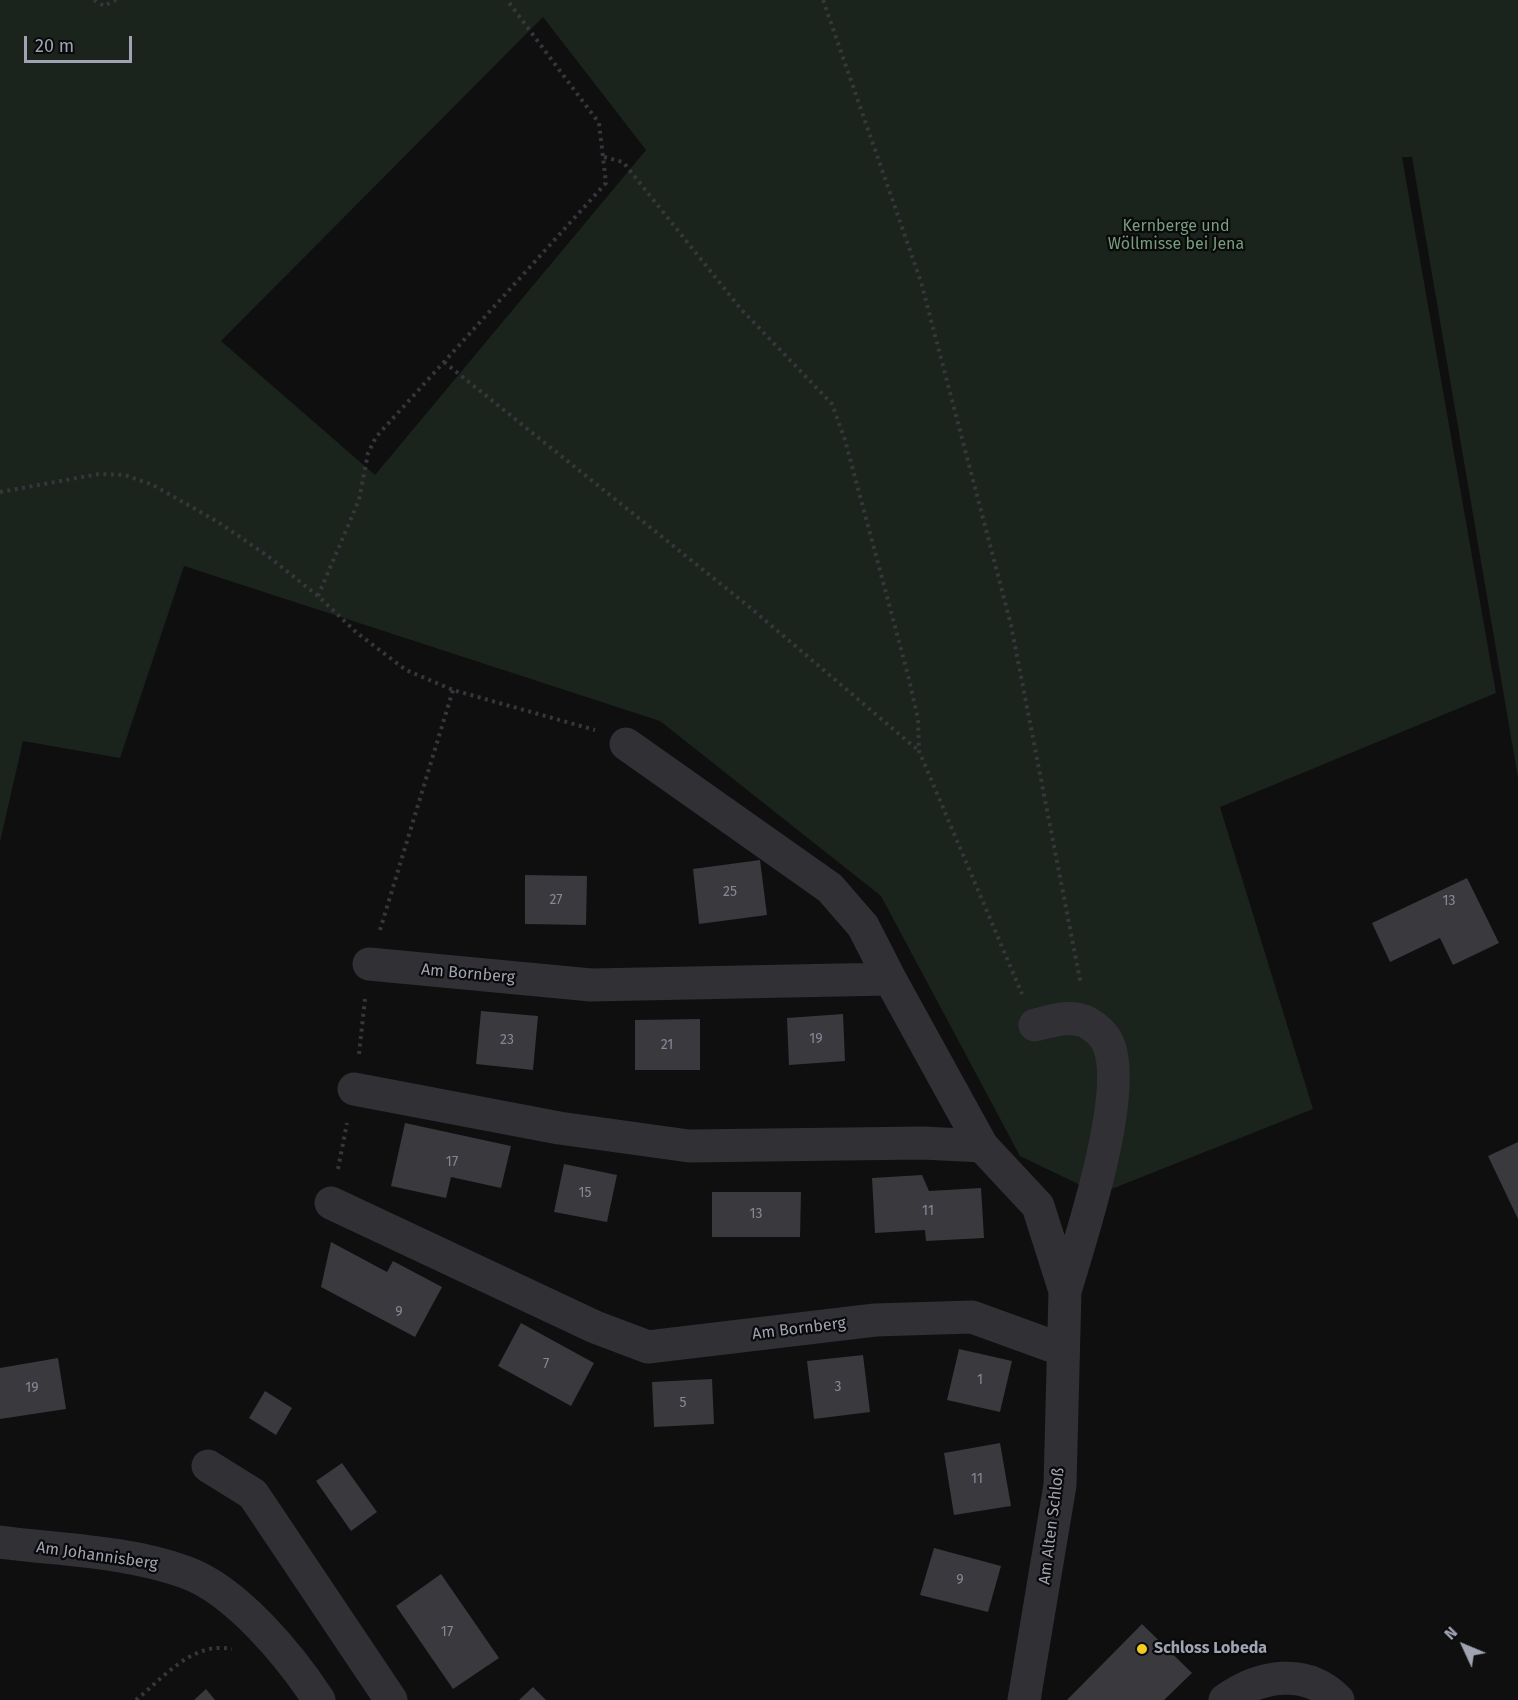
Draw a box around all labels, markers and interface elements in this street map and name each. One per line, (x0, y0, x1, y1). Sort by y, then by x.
scale bar (27, 24, 135, 62)
text: 20 m (35, 35, 74, 57)
park label: Kernberge und Wöllmisse bei Jena (1108, 217, 1244, 255)
house number: 25 (723, 884, 737, 900)
house number: 27 (549, 892, 563, 908)
house number: 13 (1442, 893, 1456, 909)
street label: Am Bornberg (420, 960, 516, 988)
house number: 19 (809, 1031, 823, 1047)
house number: 23 (500, 1032, 514, 1048)
house number: 21 (661, 1037, 673, 1053)
house number: 17 (446, 1154, 458, 1170)
house number: 15 (578, 1185, 592, 1201)
house number: 11 (922, 1203, 934, 1219)
house number: 13 (749, 1206, 763, 1222)
house number: 9 (395, 1304, 403, 1320)
street label: Am Bornberg (751, 1314, 847, 1344)
house number: 7 (543, 1356, 549, 1372)
house number: 1 (977, 1372, 983, 1388)
house number: 3 (835, 1379, 841, 1395)
house number: 19 (25, 1380, 39, 1396)
house number: 5 (679, 1395, 687, 1411)
street label: Am Alten Schloß (1035, 1466, 1069, 1586)
house number: 11 (971, 1471, 983, 1487)
street label: Am Johannisberg (35, 1538, 159, 1574)
house number: 9 (956, 1572, 964, 1588)
north arrow (1434, 1616, 1494, 1676)
text: N (1440, 1623, 1461, 1644)
house number: 17 (441, 1624, 453, 1640)
place label: Schloss Lobeda (1154, 1639, 1267, 1659)
marker: Schloss Lobeda (1135, 1642, 1149, 1656)

